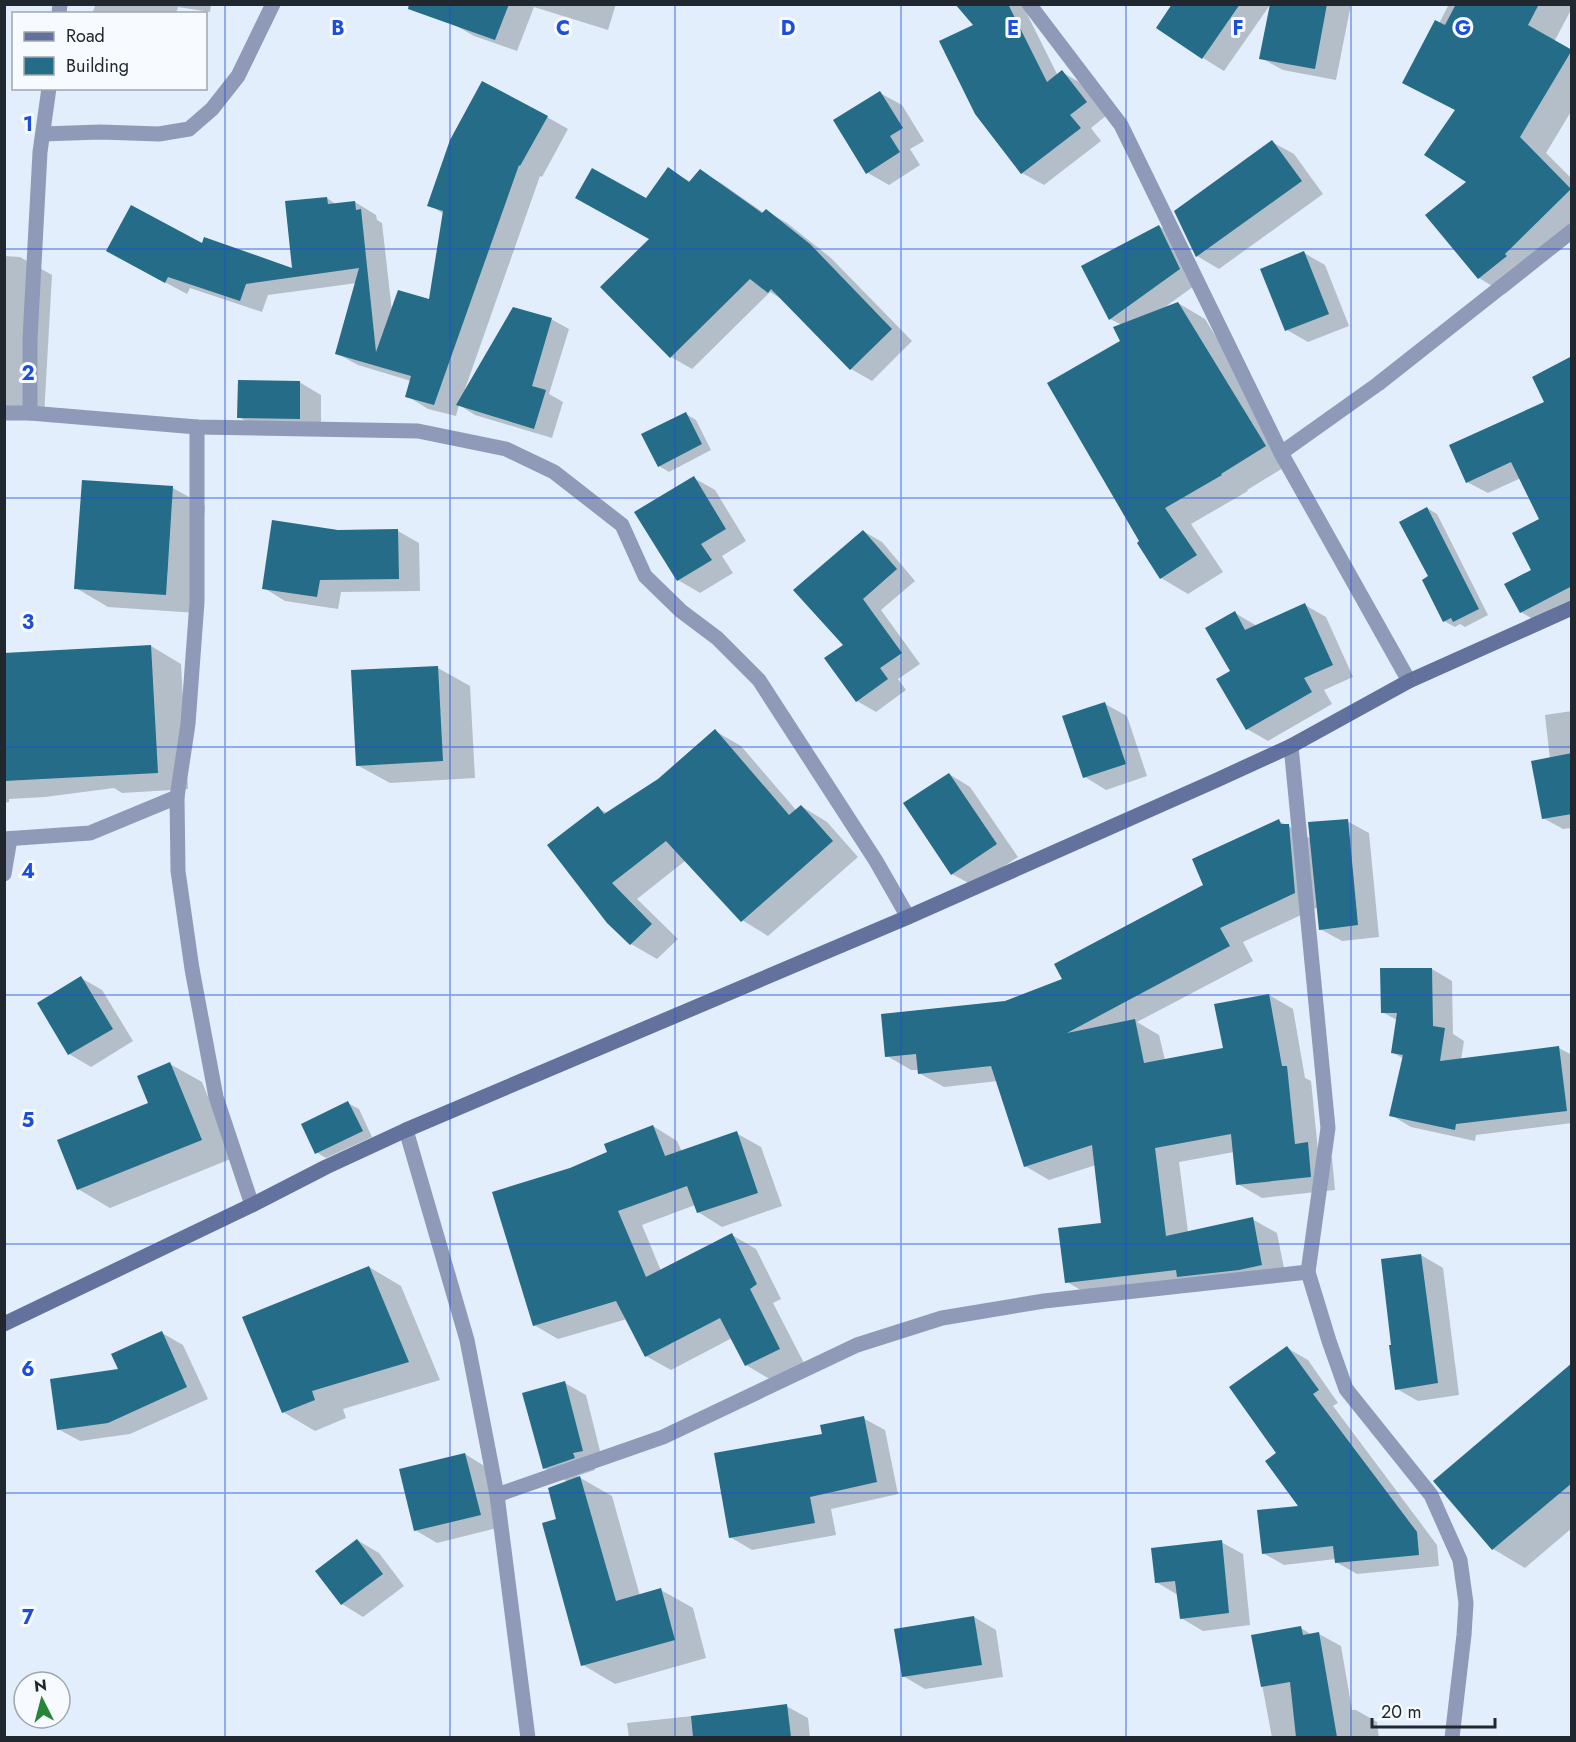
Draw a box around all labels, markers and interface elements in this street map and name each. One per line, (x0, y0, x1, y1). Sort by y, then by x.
legend (12, 12, 207, 90)
text: B (331, 14, 345, 43)
text: C (556, 14, 570, 43)
text: D (781, 14, 795, 43)
text: E (1007, 14, 1019, 43)
text: F (1232, 14, 1244, 43)
text: G (1455, 14, 1471, 43)
text: Road (66, 23, 105, 49)
text: Building (66, 53, 129, 79)
text: 1 (23, 110, 33, 139)
text: 2 (21, 359, 35, 388)
text: 3 (22, 608, 34, 637)
text: 4 (21, 857, 35, 886)
text: 5 (22, 1106, 35, 1135)
text: 6 (21, 1355, 35, 1384)
text: 7 (22, 1603, 35, 1632)
north arrow (12, 1670, 72, 1730)
text: N (33, 1673, 48, 1698)
scale bar (1372, 1691, 1495, 1729)
text: 20 m (1381, 1699, 1421, 1725)

